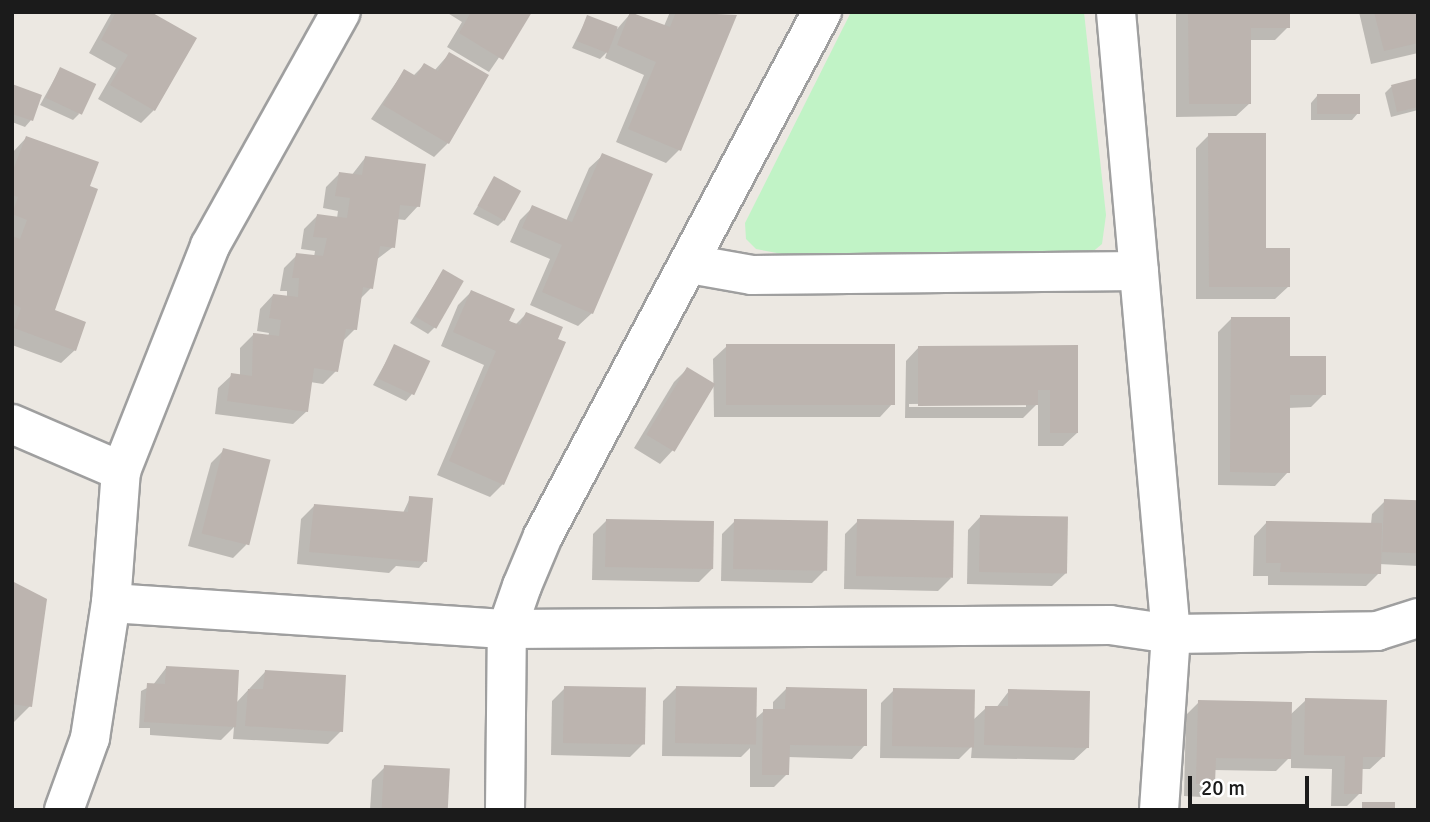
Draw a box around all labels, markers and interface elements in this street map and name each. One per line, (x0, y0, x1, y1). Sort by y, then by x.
scale bar (1192, 762, 1313, 806)
text: 20 m (1201, 775, 1245, 801)

